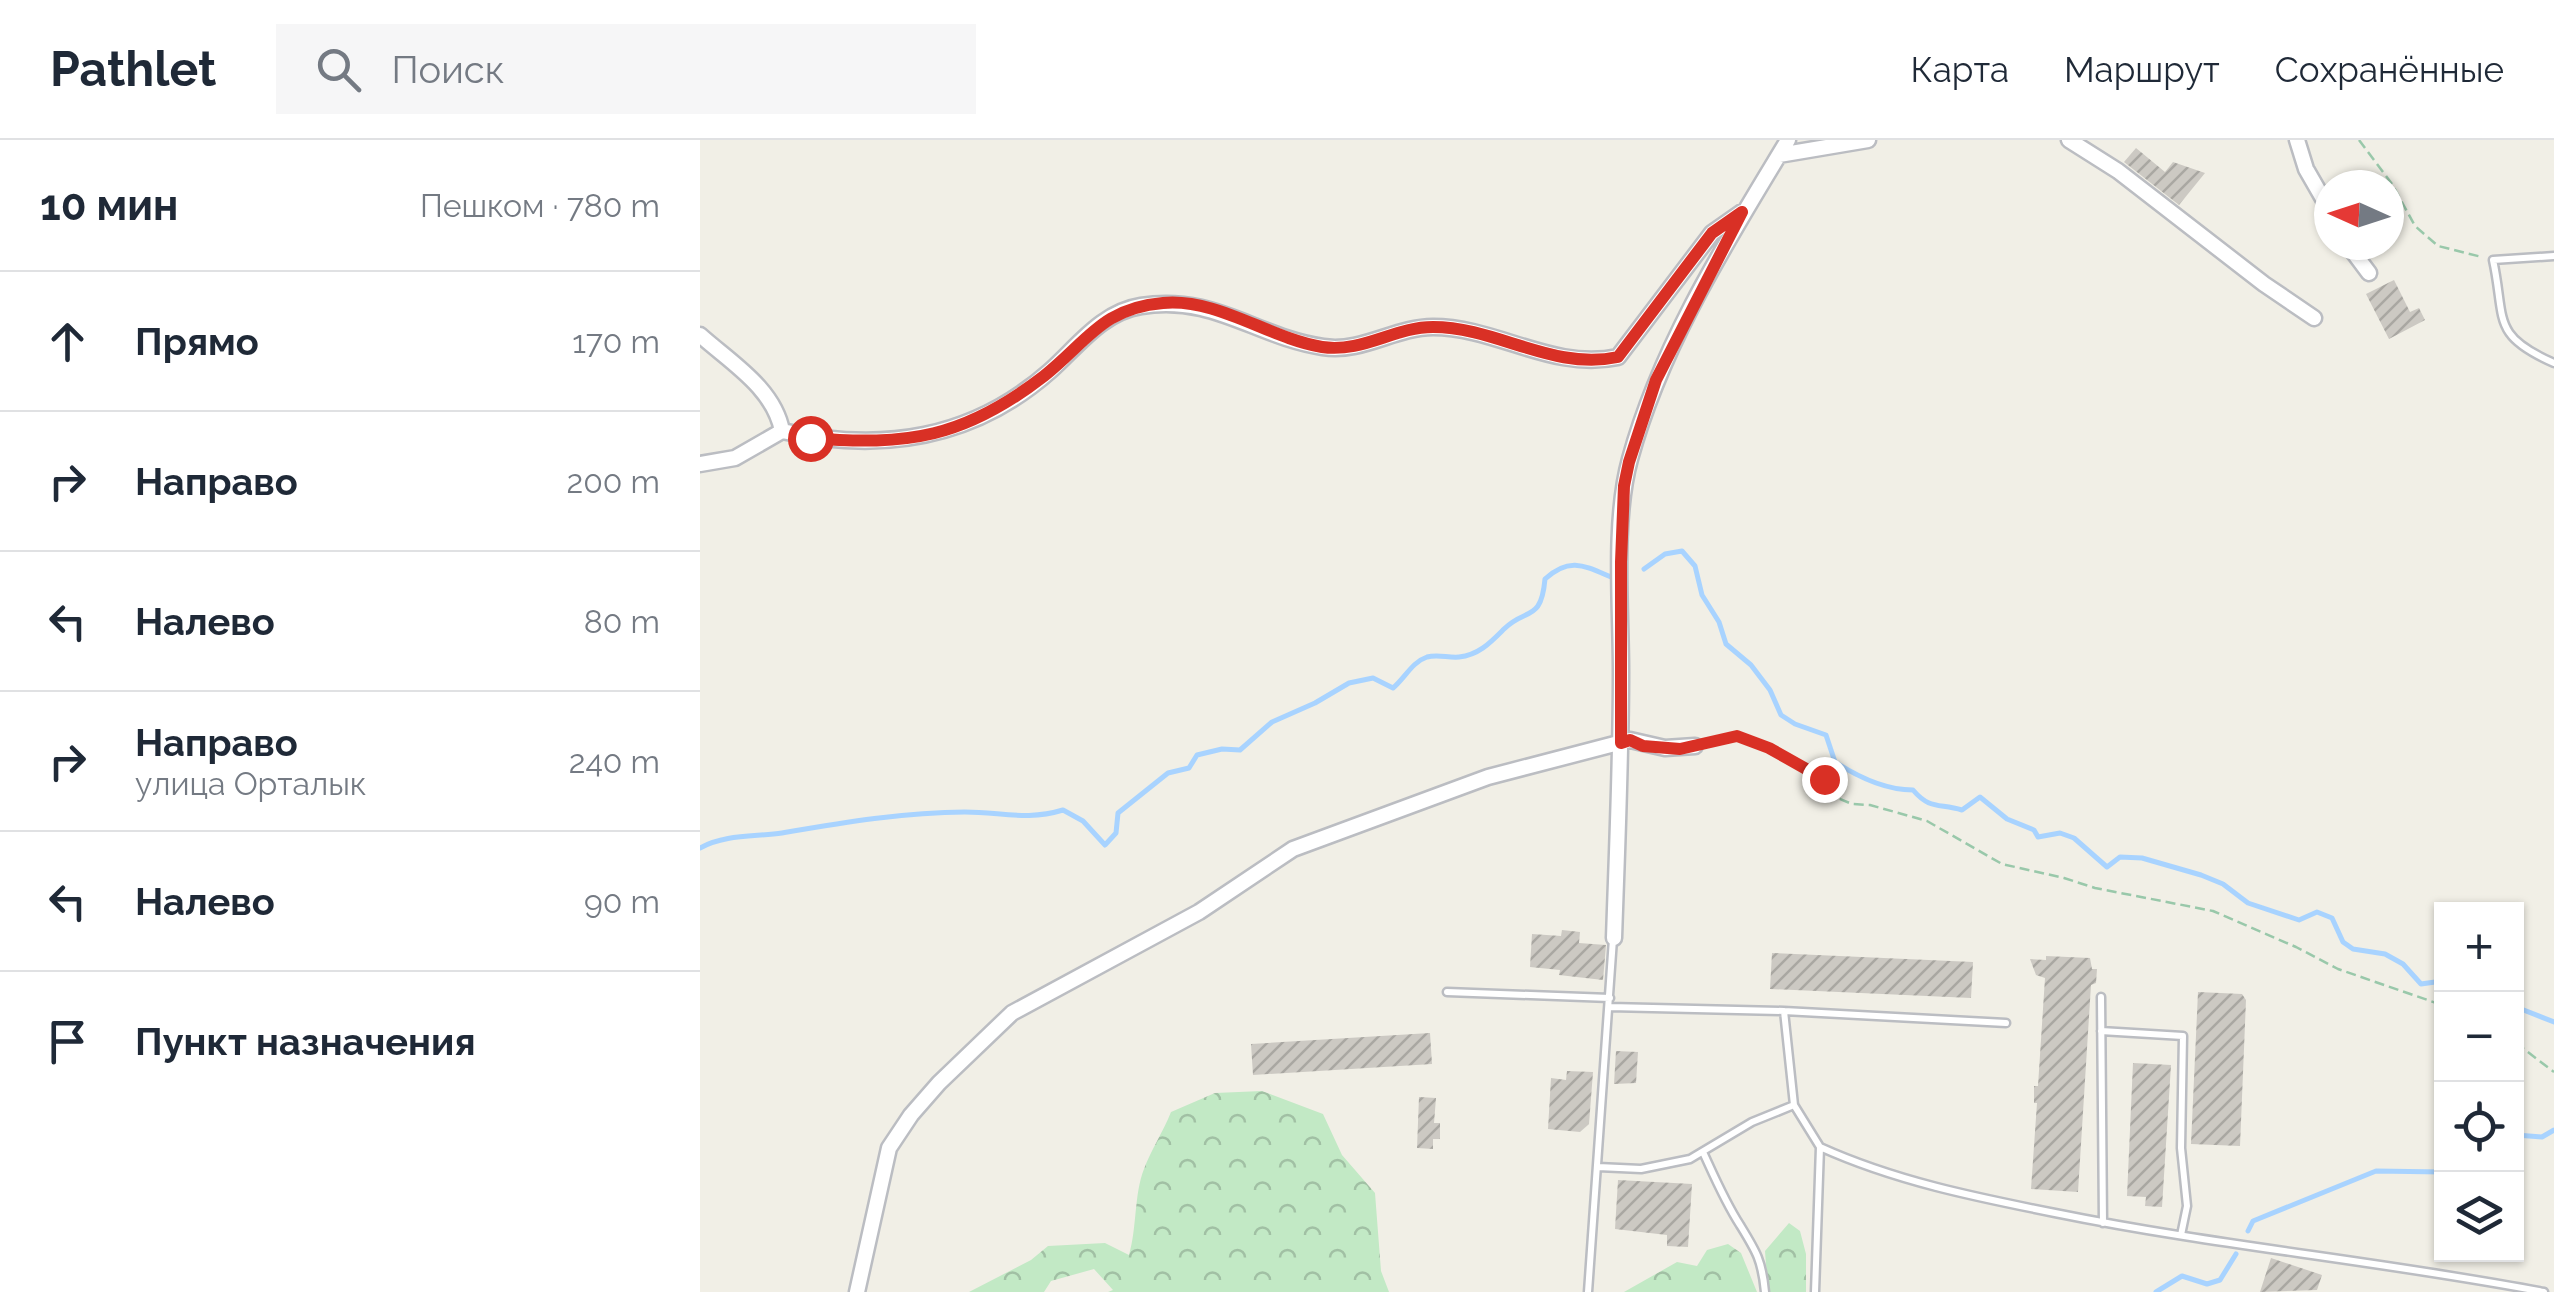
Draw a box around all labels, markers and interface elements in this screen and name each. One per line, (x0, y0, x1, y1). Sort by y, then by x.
search box (276, 24, 976, 114)
text: Pathlet (50, 41, 216, 97)
icon: search (311, 42, 366, 97)
text: Поиск (391, 47, 504, 92)
text: Карта (1911, 49, 2009, 90)
text: Маршрут (2064, 49, 2220, 90)
text: Сохранённые (2275, 49, 2504, 90)
north arrow (2314, 170, 2404, 260)
text: 10 мин (40, 181, 178, 230)
text: Пешком · 780 m (420, 187, 660, 224)
icon: ahead (40, 314, 95, 369)
text: Прямо (135, 319, 259, 364)
text: 170 m (572, 323, 660, 360)
route start (788, 416, 834, 462)
icon: right (40, 454, 95, 509)
text: Направо (135, 459, 298, 504)
text: 200 m (567, 463, 660, 500)
icon: left (40, 594, 95, 649)
text: Налево (135, 599, 275, 644)
text: 80 m (584, 603, 660, 640)
text: Направо (135, 720, 298, 765)
icon: right (40, 734, 95, 789)
text: 240 m (569, 743, 660, 780)
route end (1802, 757, 1848, 803)
text: улица Орталык (135, 765, 367, 802)
icon: left (40, 874, 95, 929)
text: Налево (135, 879, 275, 924)
text: 90 m (584, 883, 660, 920)
map controls (2434, 902, 2524, 1262)
button: + (2434, 902, 2524, 992)
button: − (2434, 992, 2524, 1082)
icon: arrive (40, 1014, 95, 1069)
text: Пункт назначения (135, 1019, 476, 1064)
button: locate (2434, 1082, 2524, 1172)
button: layers (2434, 1172, 2524, 1262)

